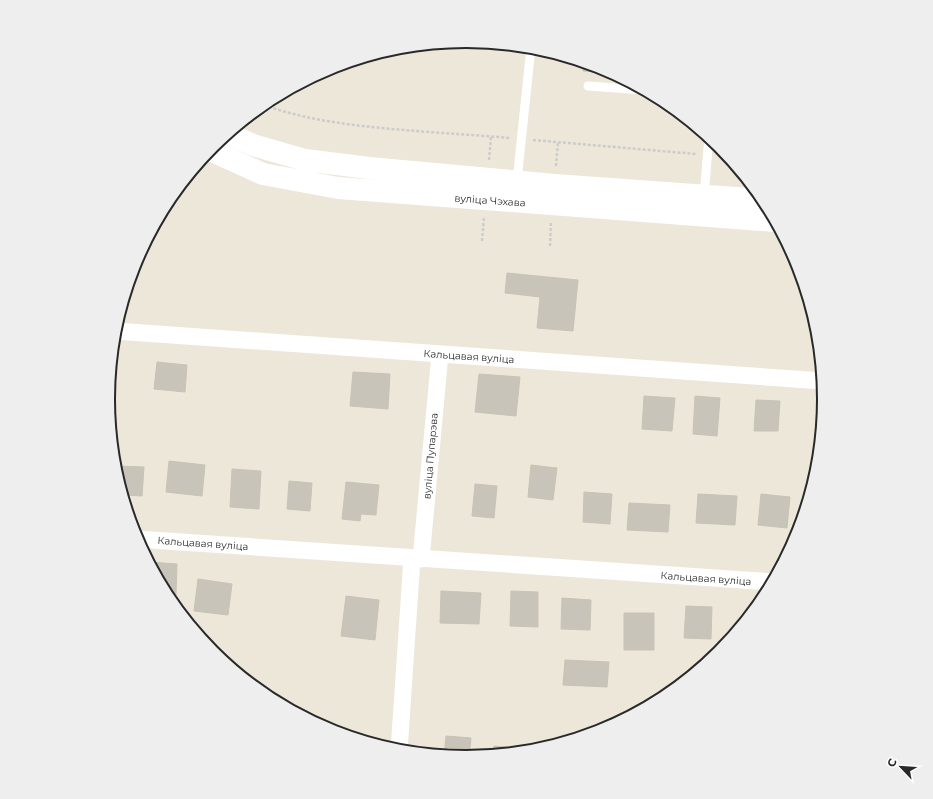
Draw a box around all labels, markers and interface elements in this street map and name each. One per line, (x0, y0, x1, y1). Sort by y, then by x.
street label: вуліца Чэхава (454, 192, 526, 209)
street label: Кальцавая вуліца (423, 347, 515, 366)
street label: вуліца Пупарэва (420, 412, 441, 500)
street label: Кальцавая вуліца (157, 534, 249, 553)
street label: Кальцавая вуліца (660, 569, 752, 588)
north arrow (881, 747, 921, 787)
text: С (884, 756, 900, 769)

